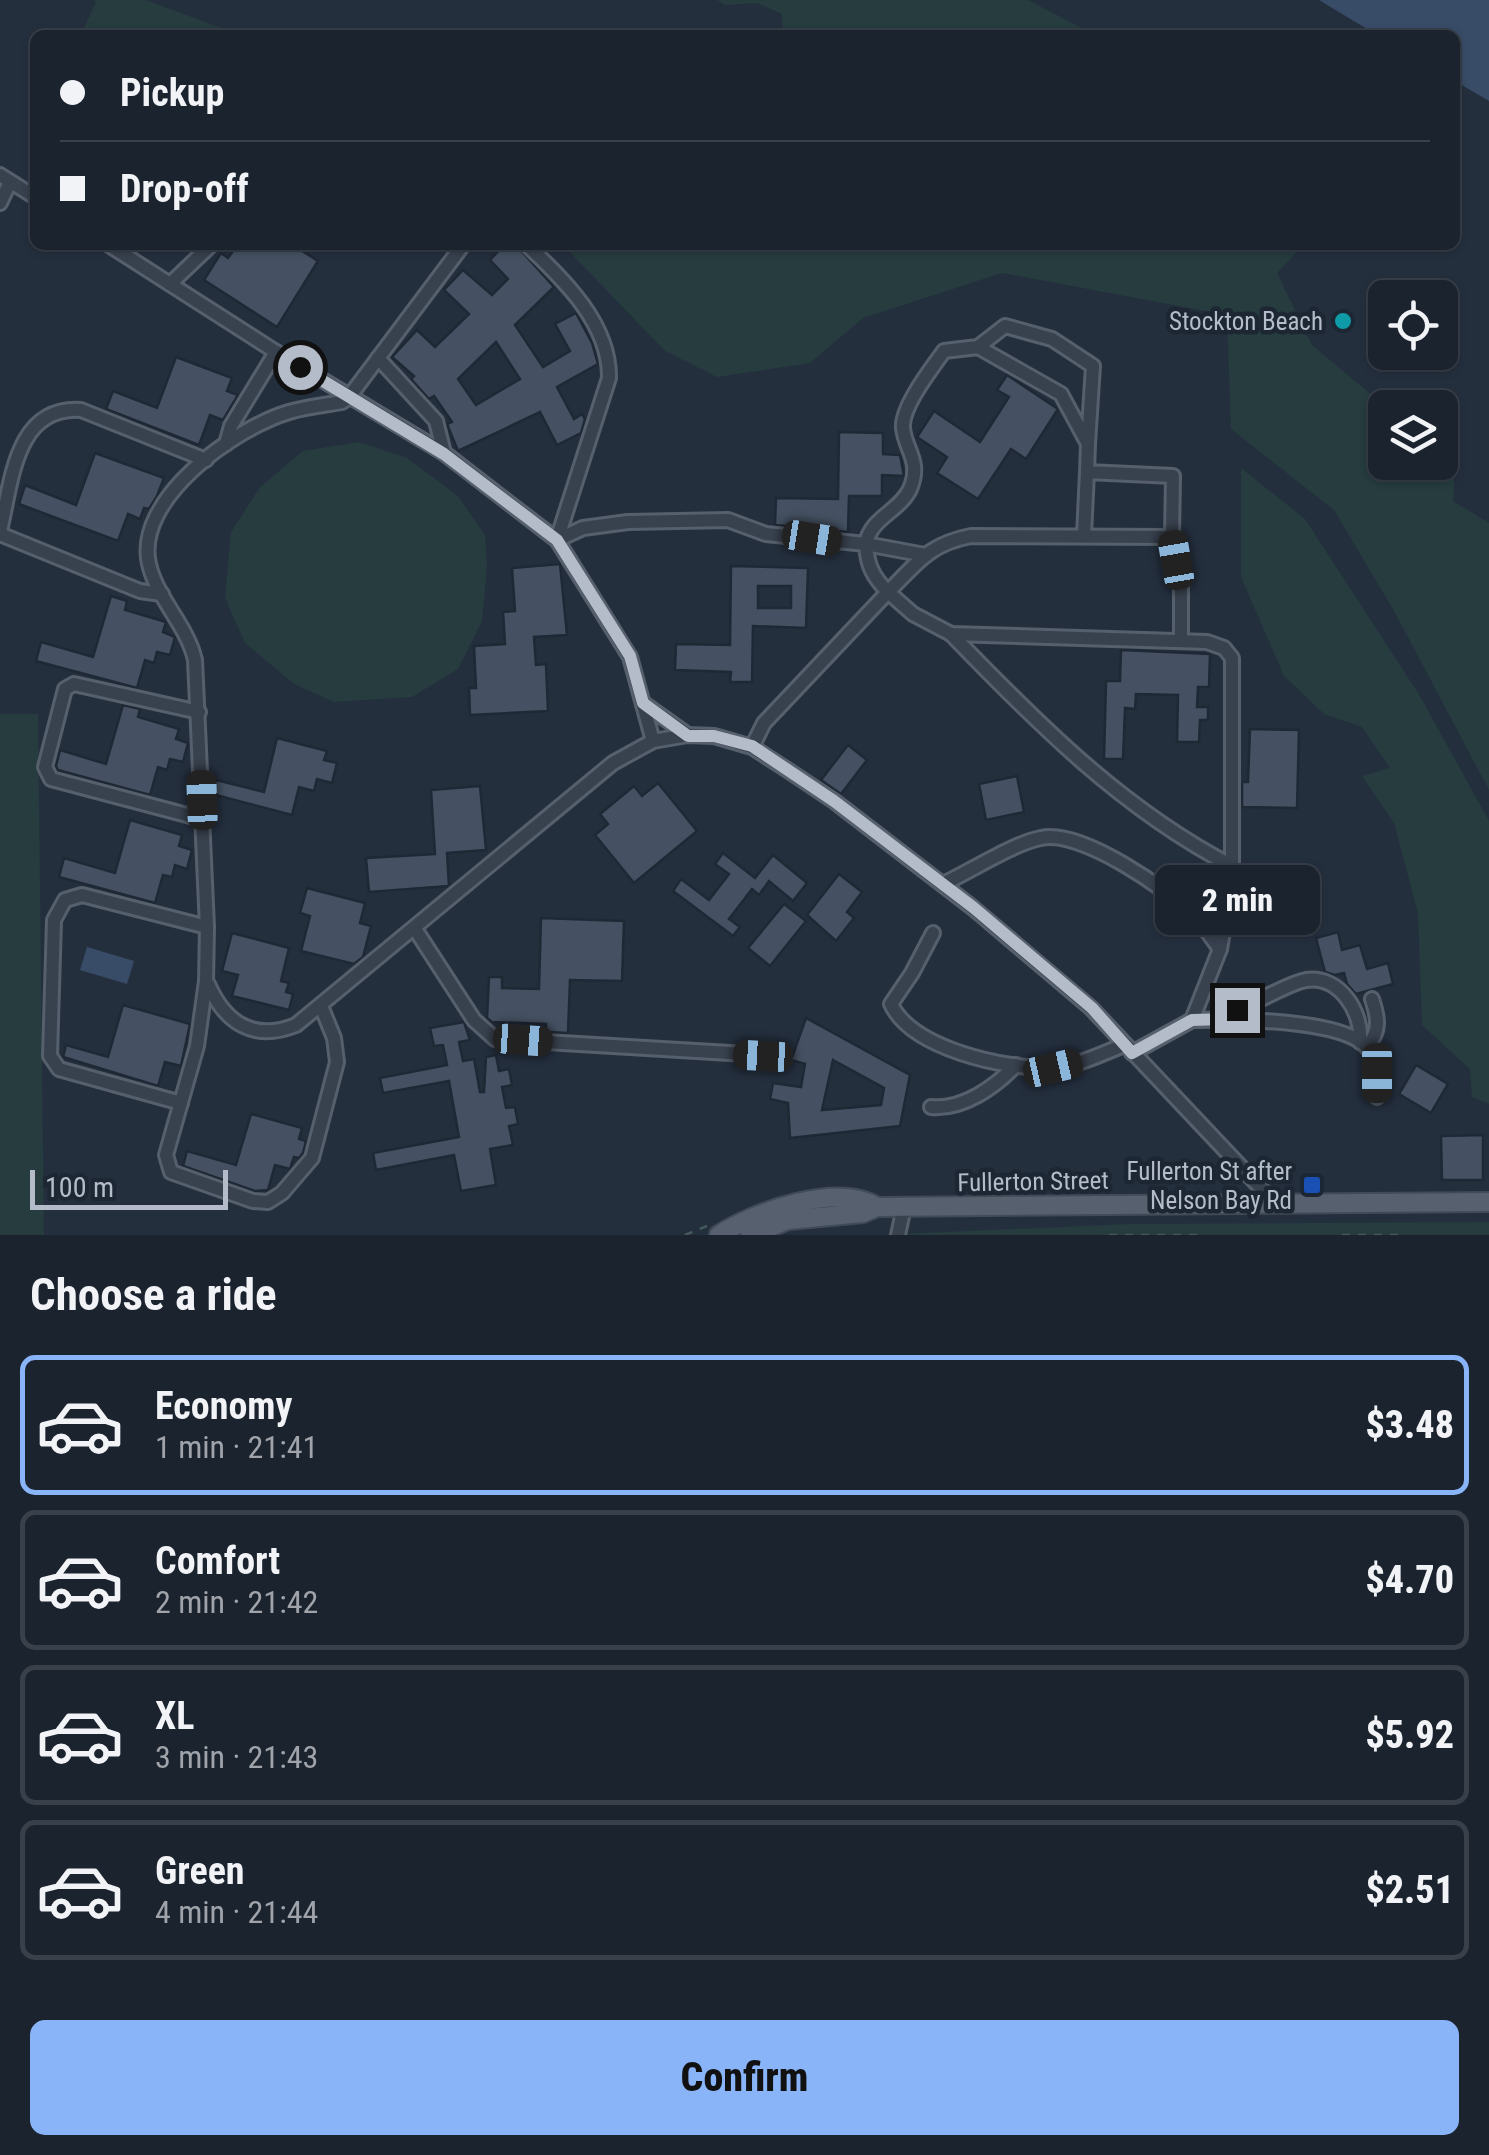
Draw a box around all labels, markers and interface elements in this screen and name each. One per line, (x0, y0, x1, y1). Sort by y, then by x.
text: Pickup (120, 71, 224, 115)
text: Drop-off (120, 167, 249, 211)
map controls (1368, 280, 1458, 480)
button: locate (1368, 280, 1458, 370)
place label: Stockton Beach (1169, 307, 1323, 336)
marker: Stockton Beach (1332, 310, 1354, 332)
route start (278, 345, 323, 390)
button: layers (1368, 390, 1458, 480)
car (780, 518, 844, 558)
car (1156, 528, 1196, 592)
car (186, 769, 218, 831)
callout: 2 min (1154, 865, 1320, 935)
text: 2 min (1202, 881, 1273, 919)
route end (1215, 988, 1260, 1033)
car (492, 1023, 554, 1057)
car (732, 1039, 794, 1073)
car (1362, 1043, 1392, 1103)
car (1020, 1047, 1086, 1089)
place label: Fullerton St after Nelson Bay Rd (1126, 1157, 1292, 1215)
scale bar (30, 1165, 228, 1210)
street label: Fullerton Street (957, 1166, 1109, 1197)
text: 100 m (45, 1171, 114, 1204)
marker: Fullerton St after Nelson Bay Rd (1301, 1174, 1323, 1196)
text: Choose a ride (30, 1268, 277, 1321)
icon: car (35, 1380, 125, 1470)
text: Economy (155, 1384, 292, 1428)
text: $3.48 (1365, 1403, 1454, 1447)
text: 1 min · 21:41 (155, 1428, 318, 1466)
icon: car (35, 1535, 125, 1625)
text: Comfort (155, 1539, 280, 1583)
text: $4.70 (1365, 1558, 1454, 1602)
text: 2 min · 21:42 (155, 1583, 318, 1621)
icon: car (35, 1690, 125, 1780)
text: XL (155, 1694, 194, 1738)
text: $5.92 (1365, 1713, 1454, 1757)
text: 3 min · 21:43 (155, 1738, 318, 1776)
icon: car (35, 1845, 125, 1935)
text: Green (155, 1849, 245, 1893)
text: $2.51 (1365, 1868, 1454, 1912)
text: 4 min · 21:44 (155, 1893, 318, 1931)
button: Confirm (30, 2020, 1459, 2135)

